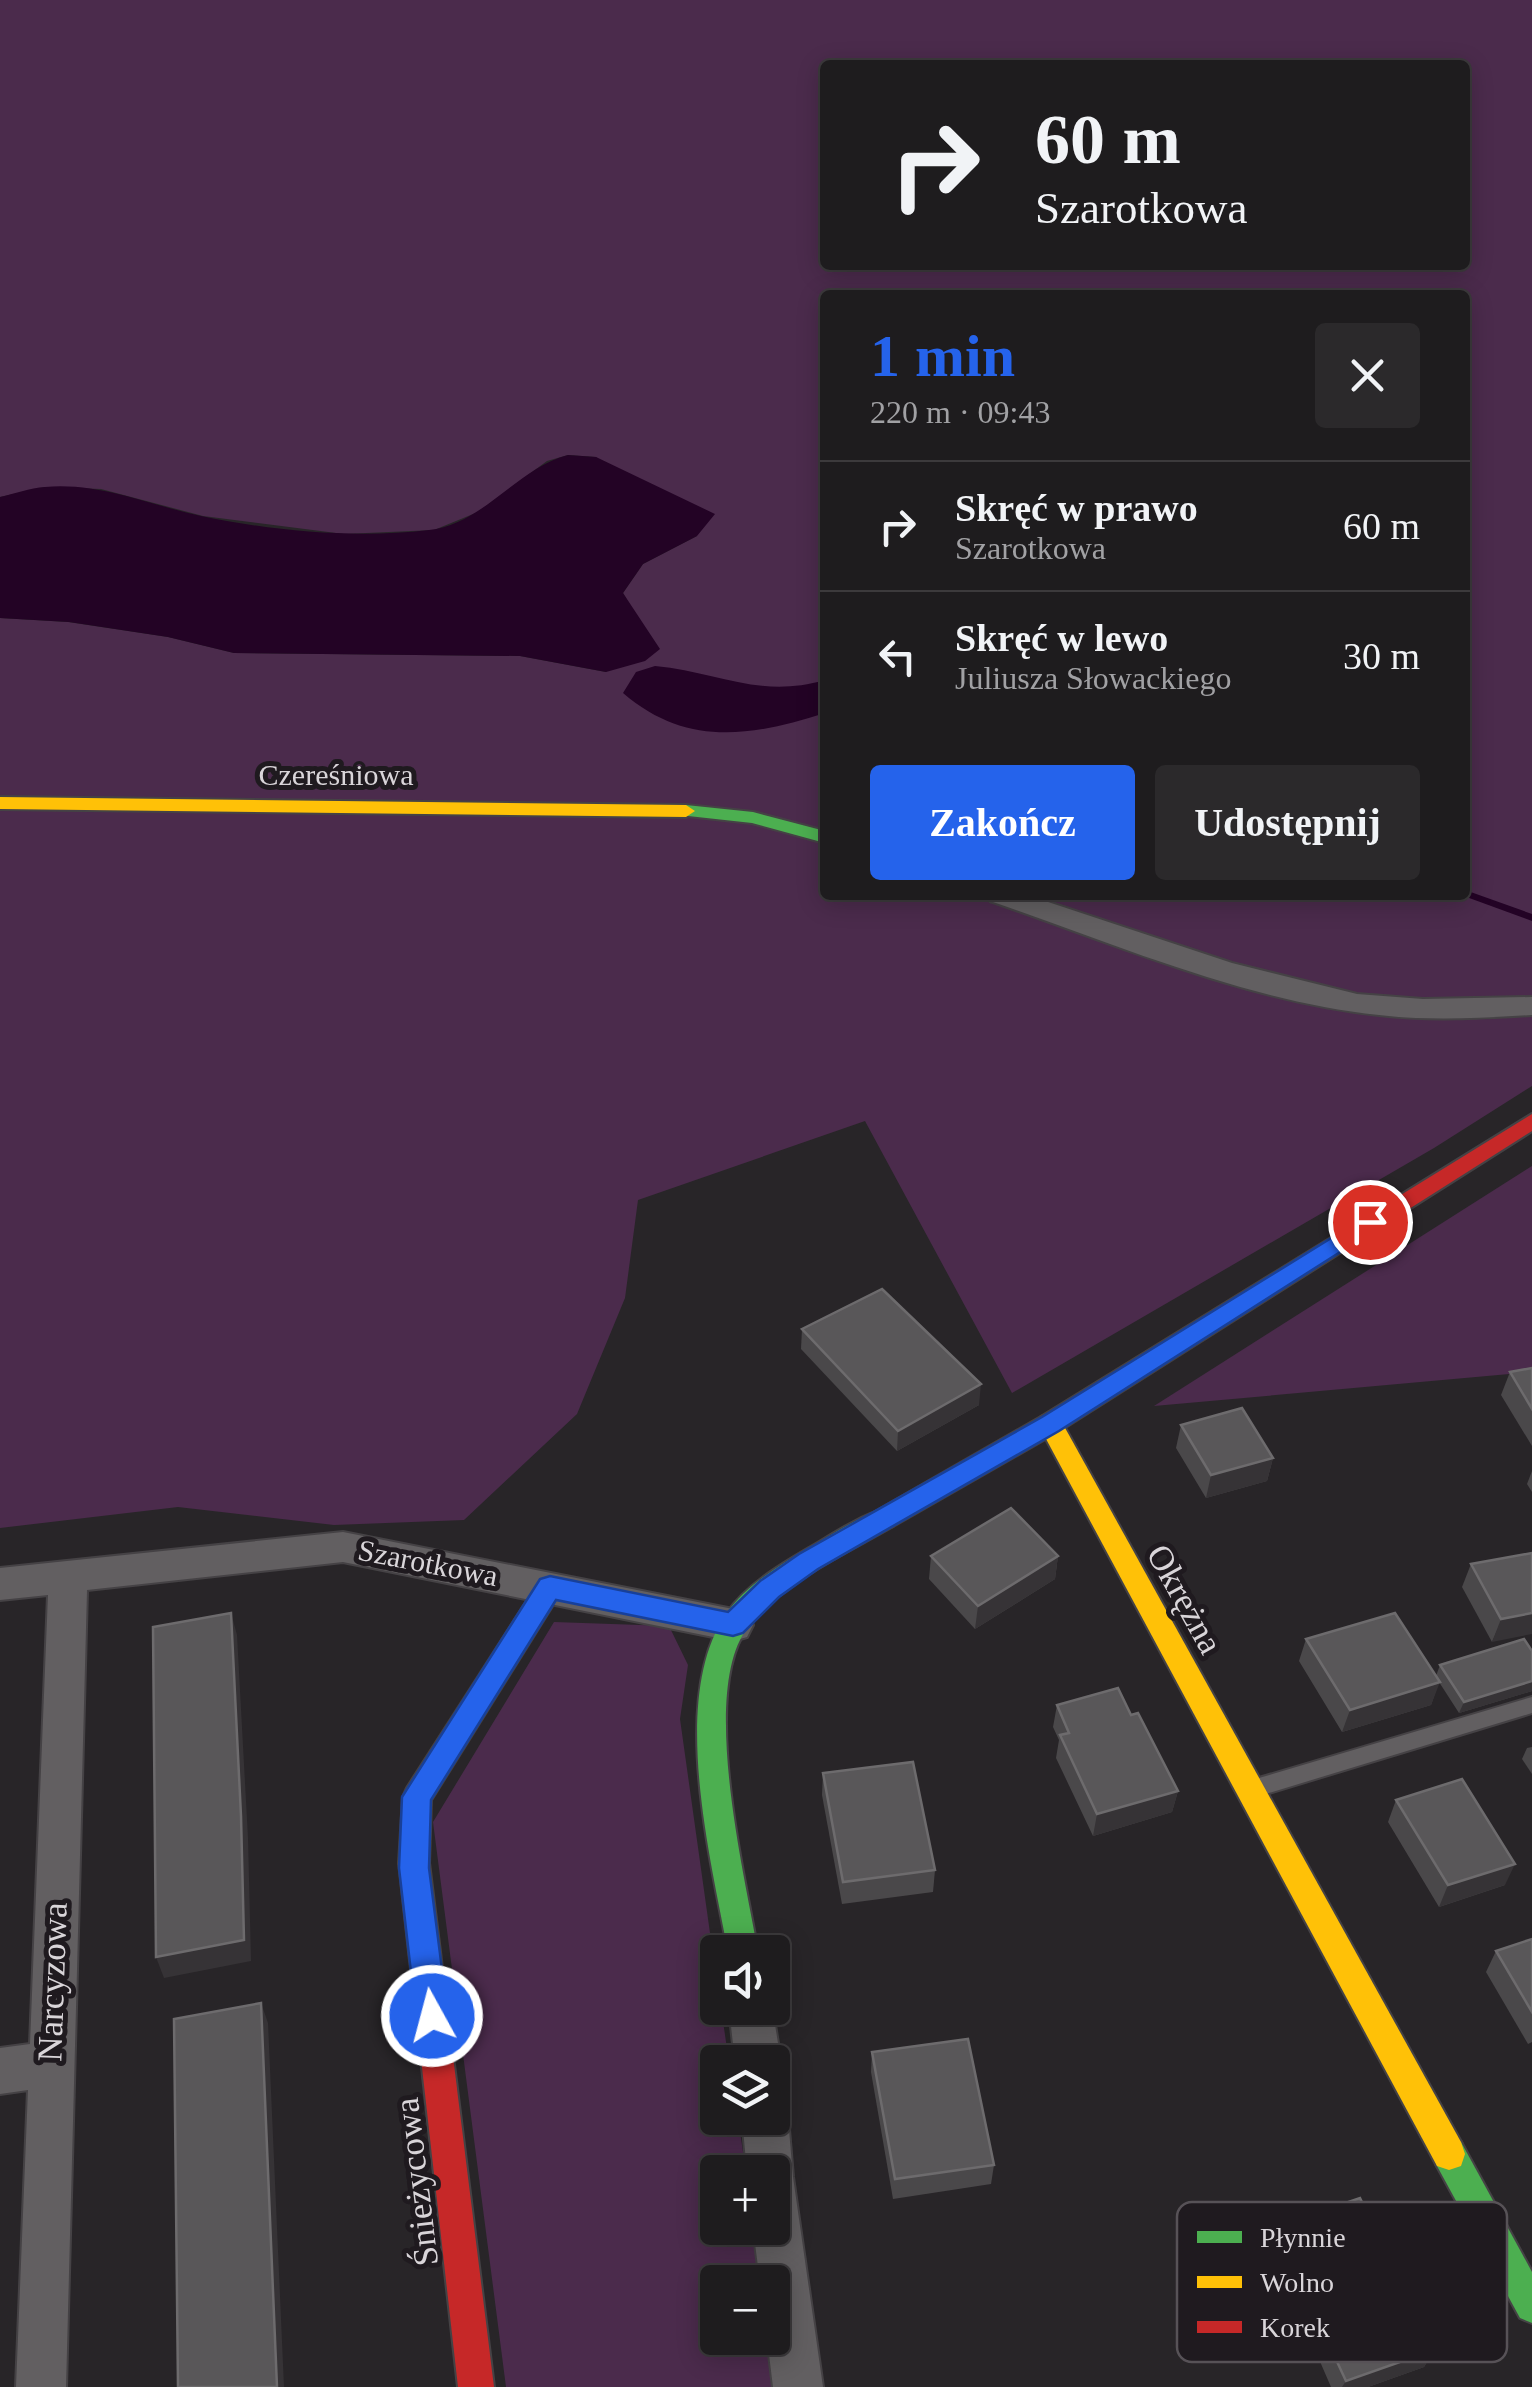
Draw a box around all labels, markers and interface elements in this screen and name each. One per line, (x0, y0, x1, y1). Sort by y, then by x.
icon: right (870, 100, 1000, 230)
text: 60 m (1035, 101, 1181, 178)
text: Szarotkowa (1035, 183, 1247, 233)
text: 1 min (870, 323, 1015, 389)
button: close (1315, 323, 1420, 428)
text: 220 m · 09:43 (870, 394, 1050, 430)
text: Skręć w prawo (955, 487, 1198, 529)
icon: right (870, 499, 925, 554)
text: 60 m (1343, 505, 1420, 547)
text: Szarotkowa (955, 530, 1106, 566)
text: Skręć w lewo (955, 617, 1168, 659)
icon: left (870, 629, 925, 684)
text: 30 m (1343, 635, 1420, 677)
text: Juliusza Słowackiego (955, 660, 1231, 696)
street label: Czereśniowa (259, 758, 413, 791)
button: Zakończ (870, 765, 1135, 880)
button: Udostępnij (1155, 765, 1420, 880)
pin (1328, 1180, 1413, 1265)
icon: arrive (1343, 1195, 1398, 1250)
street label: Szarotkowa (355, 1533, 501, 1592)
street label: Okrężna (1139, 1538, 1231, 1661)
street label: Narcyzowa (30, 1901, 75, 2062)
map controls (700, 1935, 790, 2355)
button: sound (700, 1935, 790, 2025)
position arrow (380, 1964, 484, 2068)
button: layers (700, 2045, 790, 2135)
street label: Śnieżycowa (386, 2095, 446, 2268)
button: + (700, 2155, 790, 2245)
legend (1177, 2202, 1507, 2362)
text: Płynnie (1260, 2222, 1346, 2253)
button: − (700, 2265, 790, 2355)
text: Wolno (1260, 2267, 1334, 2298)
text: Korek (1260, 2312, 1330, 2343)

